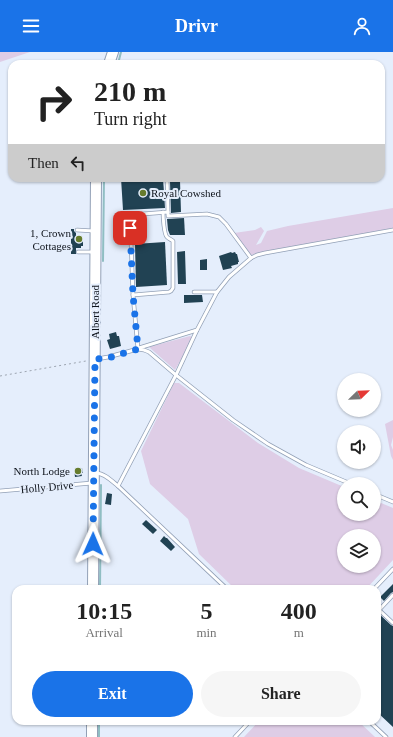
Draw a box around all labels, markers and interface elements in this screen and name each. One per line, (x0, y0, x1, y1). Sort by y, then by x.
icon: menu (20, 15, 42, 37)
icon: person (351, 15, 373, 37)
text: Drivr (175, 16, 218, 36)
icon: right (28, 76, 80, 128)
text: 210 m (94, 76, 166, 107)
text: Turn right (94, 109, 167, 129)
icon: left (67, 152, 89, 174)
text: Then (28, 155, 59, 171)
place label: Royal Cowshed (151, 187, 221, 199)
marker: Royal Cowshed (138, 188, 148, 198)
pin (113, 211, 147, 245)
icon: arrive (119, 217, 141, 239)
place label: 1, Crown Cottages (30, 227, 71, 252)
marker: 1, Crown Cottages (74, 234, 84, 244)
street label: Albert Road (89, 284, 101, 339)
north arrow (337, 373, 381, 417)
map controls (337, 373, 381, 573)
button: sound (337, 425, 381, 469)
place label: North Lodge (13, 465, 70, 477)
marker: North Lodge (73, 466, 83, 476)
button: search (337, 477, 381, 521)
street label: Holly Drive (20, 479, 74, 495)
position arrow (72, 523, 114, 565)
button: layers (337, 529, 381, 573)
text: 10:15 (76, 598, 132, 624)
text: 5 (200, 598, 212, 624)
text: 400 (281, 598, 317, 624)
text: Arrival (85, 625, 123, 640)
text: min (196, 625, 217, 640)
text: m (294, 625, 304, 640)
button: Exit (32, 671, 193, 717)
button: Share (201, 671, 361, 717)

